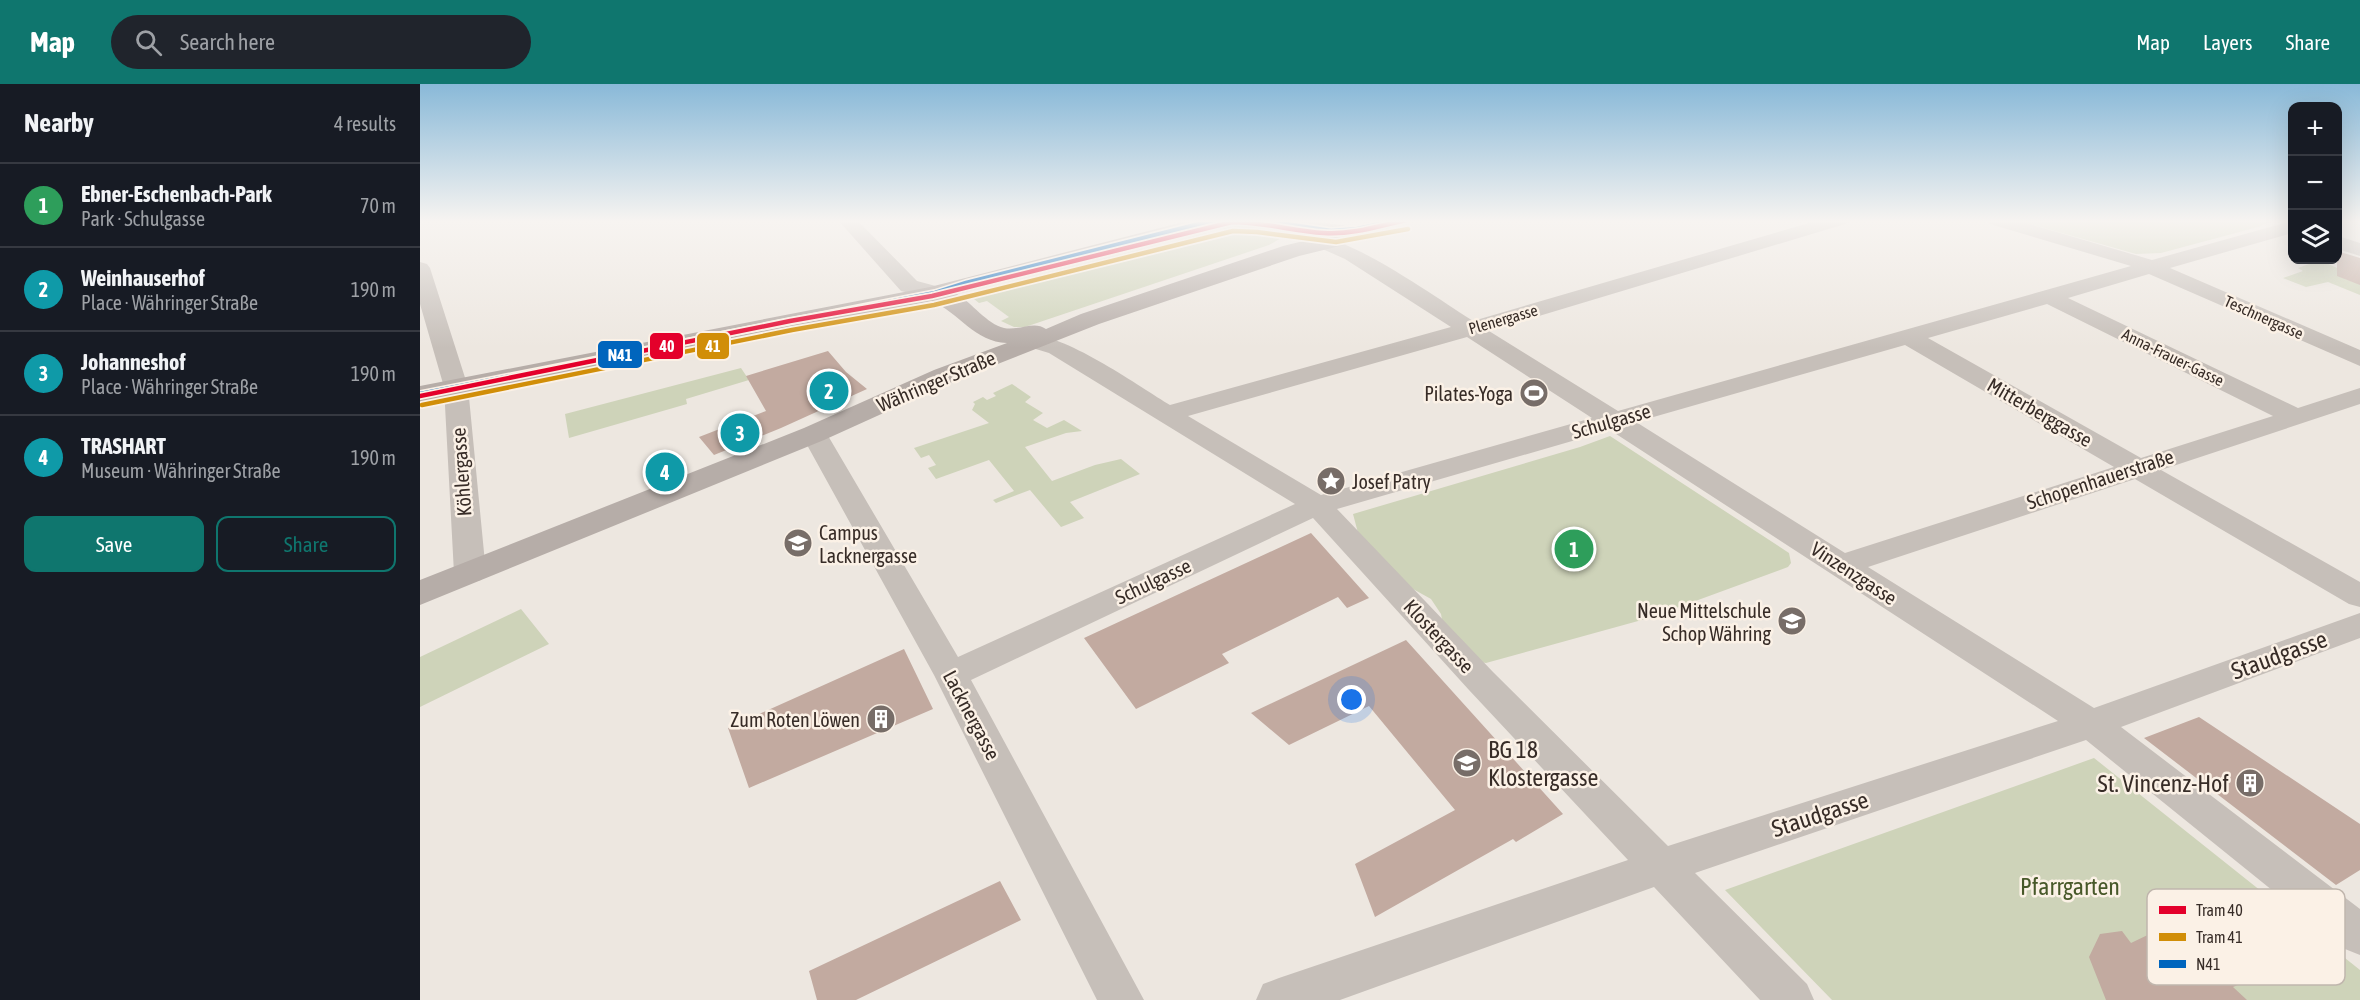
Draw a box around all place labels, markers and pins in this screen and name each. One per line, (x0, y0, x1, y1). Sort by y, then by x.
pin: 2 (810, 368, 848, 414)
sports icon: Pilates-Yoga (1518, 377, 1550, 409)
place label: Pilates-Yoga (1424, 382, 1513, 405)
pin: 3 (720, 410, 760, 456)
pin: 4 (646, 450, 684, 494)
place icon: Josef Patry (1315, 465, 1347, 497)
place label: Josef Patry (1352, 470, 1431, 493)
place label: Campus Lacknergasse (819, 521, 917, 567)
pin: 1 (1554, 526, 1594, 572)
school or university icon: Campus Lacknergasse (782, 527, 814, 559)
place label: Neue Mittelschule Schop Währing (1637, 599, 1771, 645)
school or university icon: Neue Mittelschule Schop Währing (1776, 605, 1808, 637)
building icon: Zum Roten Löwen (865, 703, 897, 735)
place label: Zum Roten Löwen (730, 708, 860, 731)
place label: BG 18 Klostergasse (1488, 736, 1598, 791)
school or university icon: BG 18 Klostergasse (1451, 747, 1483, 779)
building icon: St. Vincenz-Hof (2234, 767, 2266, 799)
place label: St. Vincenz-Hof (2098, 770, 2229, 797)

